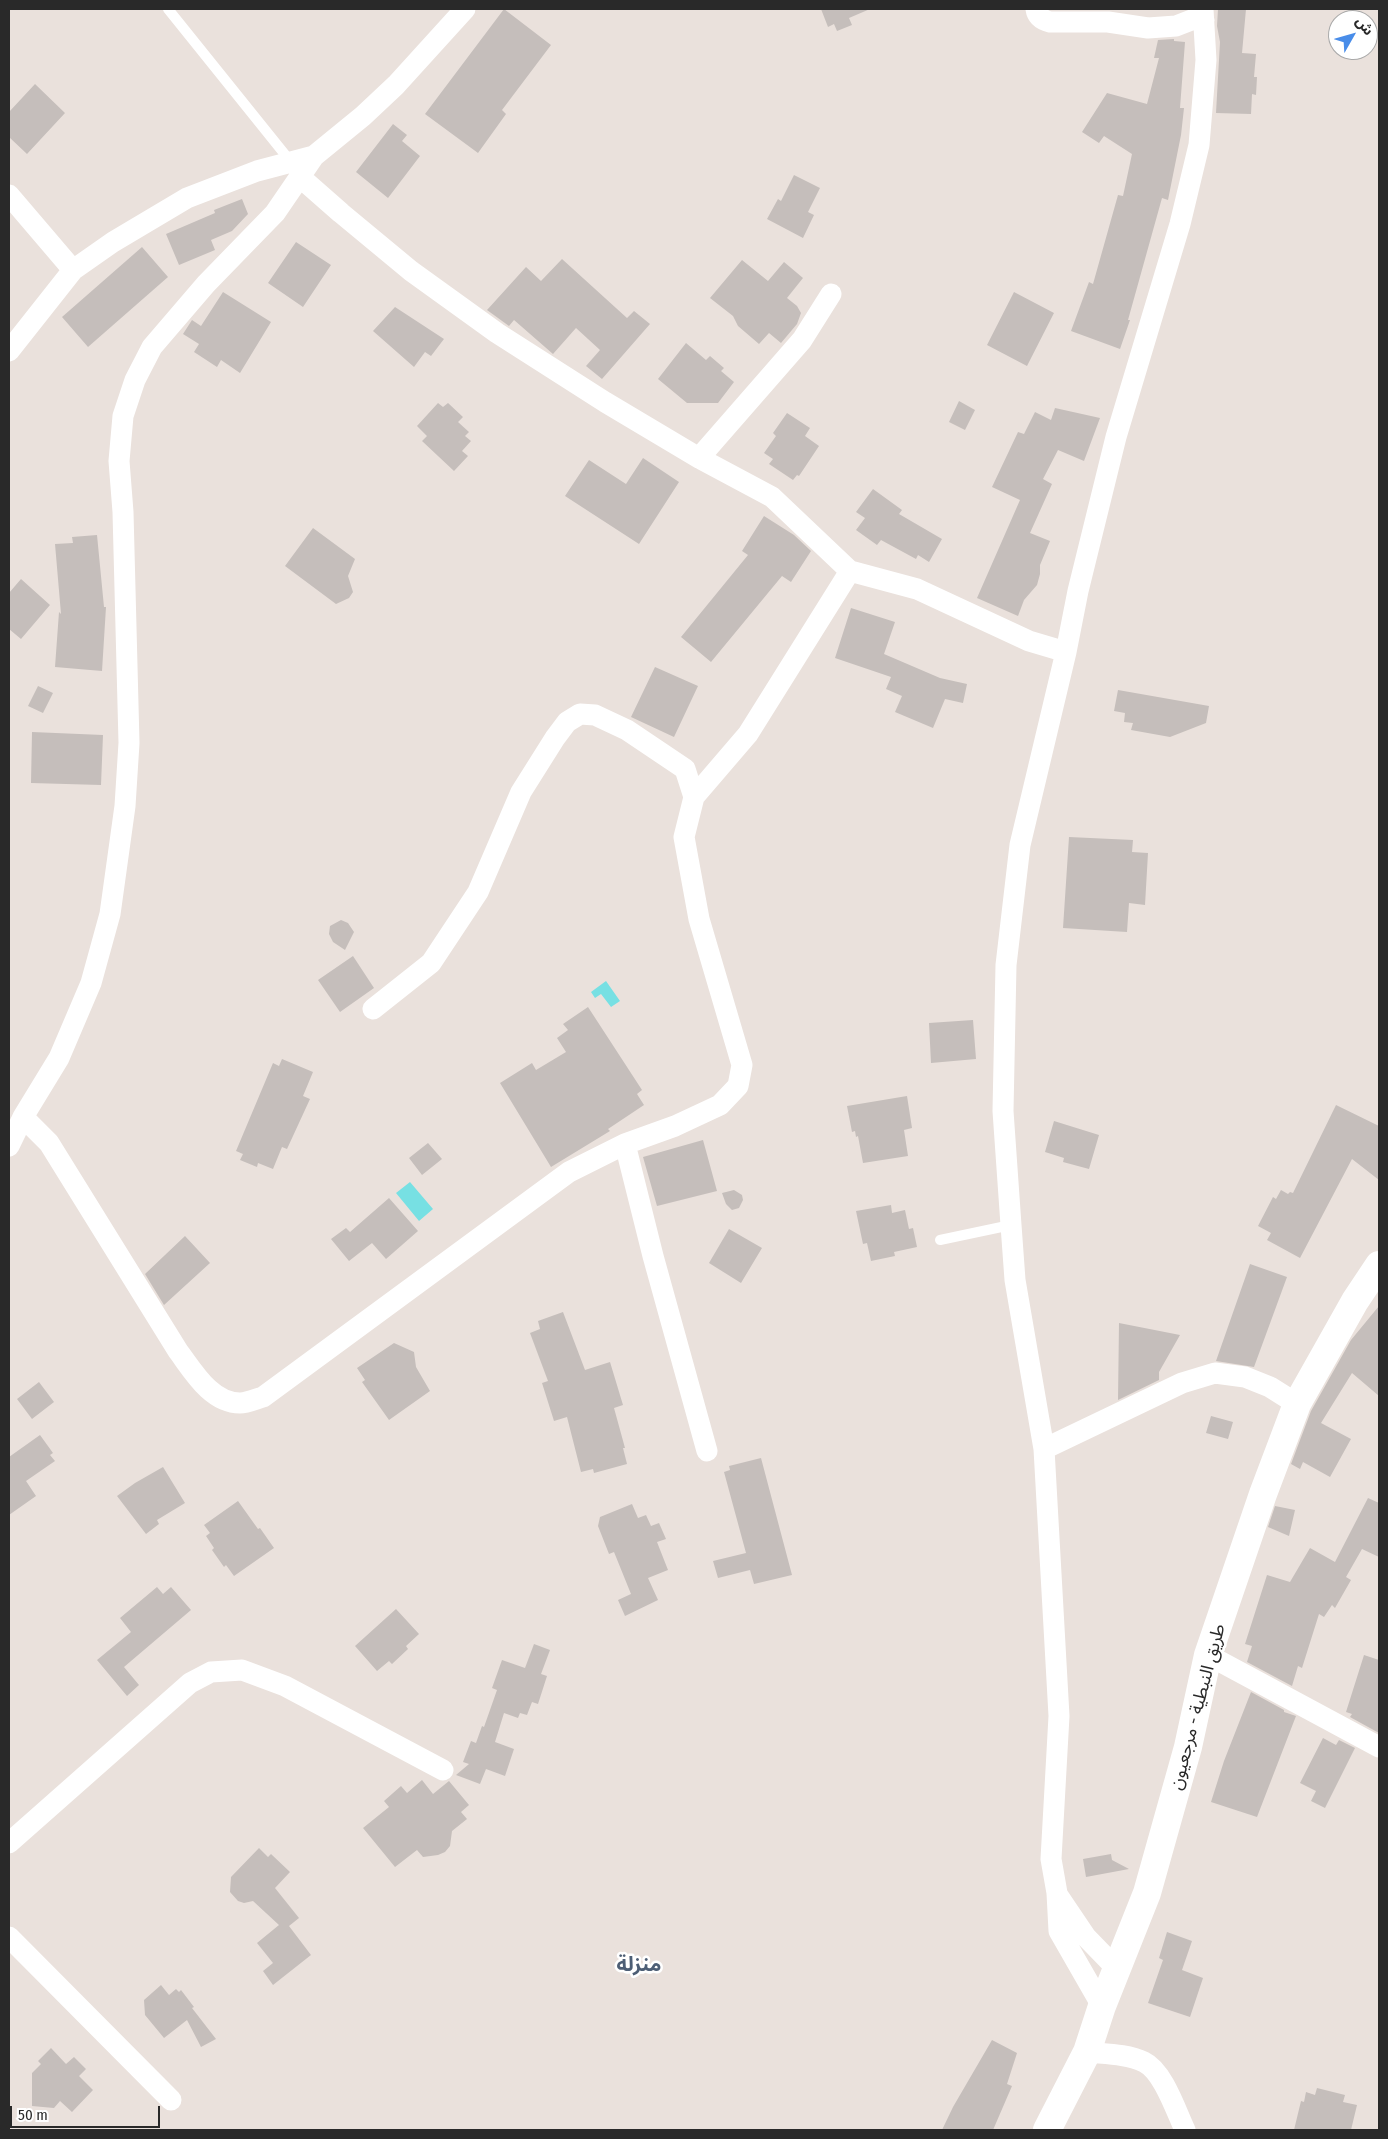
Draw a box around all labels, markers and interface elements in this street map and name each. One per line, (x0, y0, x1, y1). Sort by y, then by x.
north arrow (1328, 10, 1378, 60)
text: ش (1352, 13, 1377, 39)
street label: طريق النبطية - مرجعيون (1165, 1622, 1231, 1792)
district label: منزلة (617, 1953, 661, 1977)
scale bar (12, 2096, 162, 2128)
text: 50 m (18, 2106, 48, 2124)

